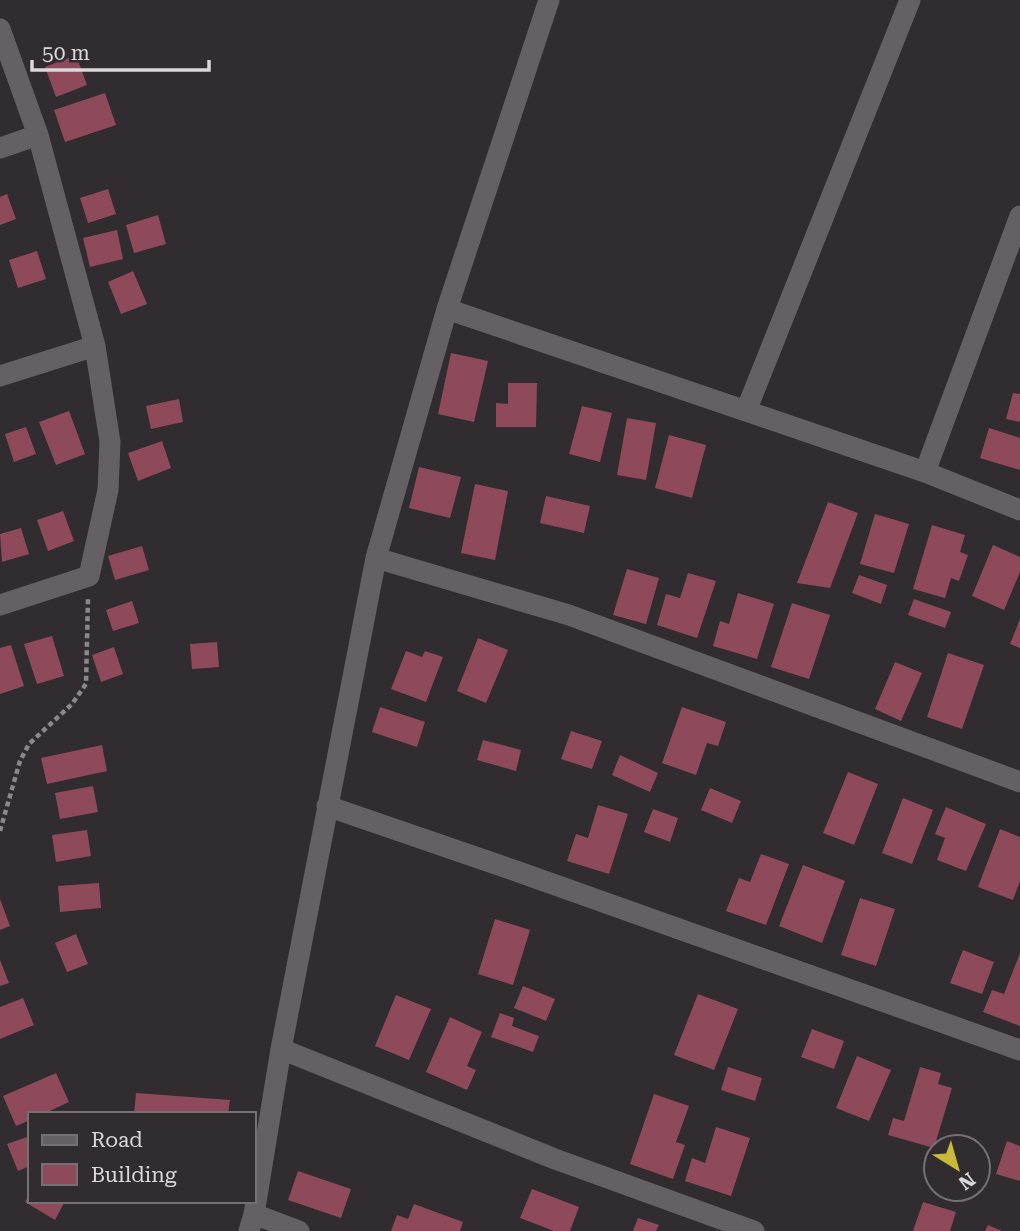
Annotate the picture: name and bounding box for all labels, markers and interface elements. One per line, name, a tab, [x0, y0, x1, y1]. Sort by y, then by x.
scale bar	[32, 28, 208, 72]
text: 50 m	[42, 41, 90, 65]
legend	[28, 1112, 256, 1203]
text: Road	[91, 1128, 143, 1152]
north arrow	[922, 1133, 992, 1203]
text: Building	[91, 1163, 177, 1187]
text: N	[954, 1168, 980, 1195]

